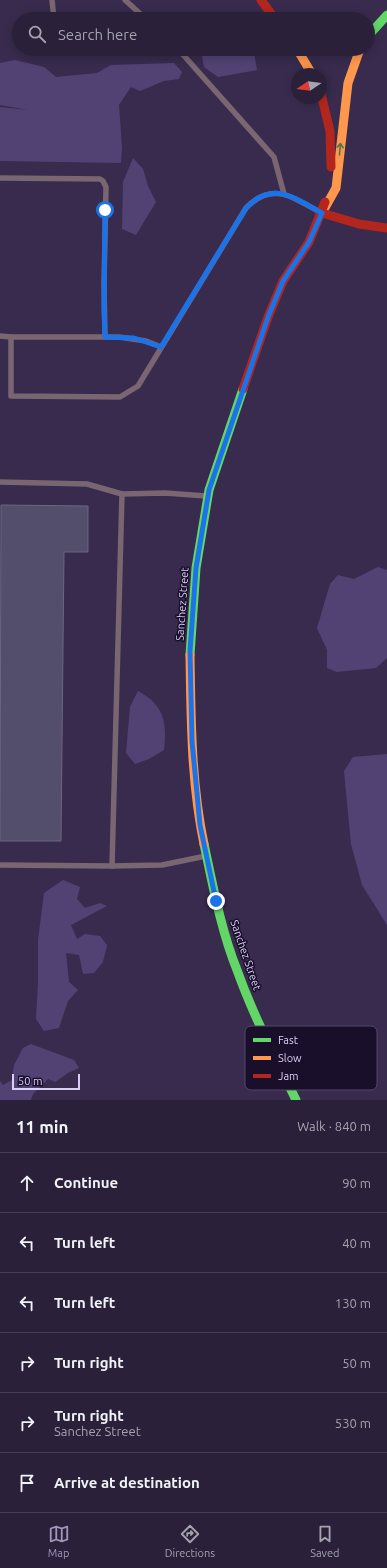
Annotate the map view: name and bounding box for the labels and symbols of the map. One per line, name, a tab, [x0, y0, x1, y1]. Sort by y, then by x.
north arrow	[291, 68, 327, 104]
one-way arrow	[337, 143, 344, 156]
route start	[96, 201, 114, 219]
street label: Sanchez Street	[173, 566, 191, 641]
route end	[207, 892, 225, 910]
street label: Sanchez Street	[228, 918, 264, 992]
legend	[245, 1026, 377, 1090]
text: Fast	[278, 1034, 299, 1046]
text: Slow	[278, 1052, 302, 1064]
text: Jam	[278, 1070, 299, 1082]
scale bar	[12, 1072, 80, 1091]

